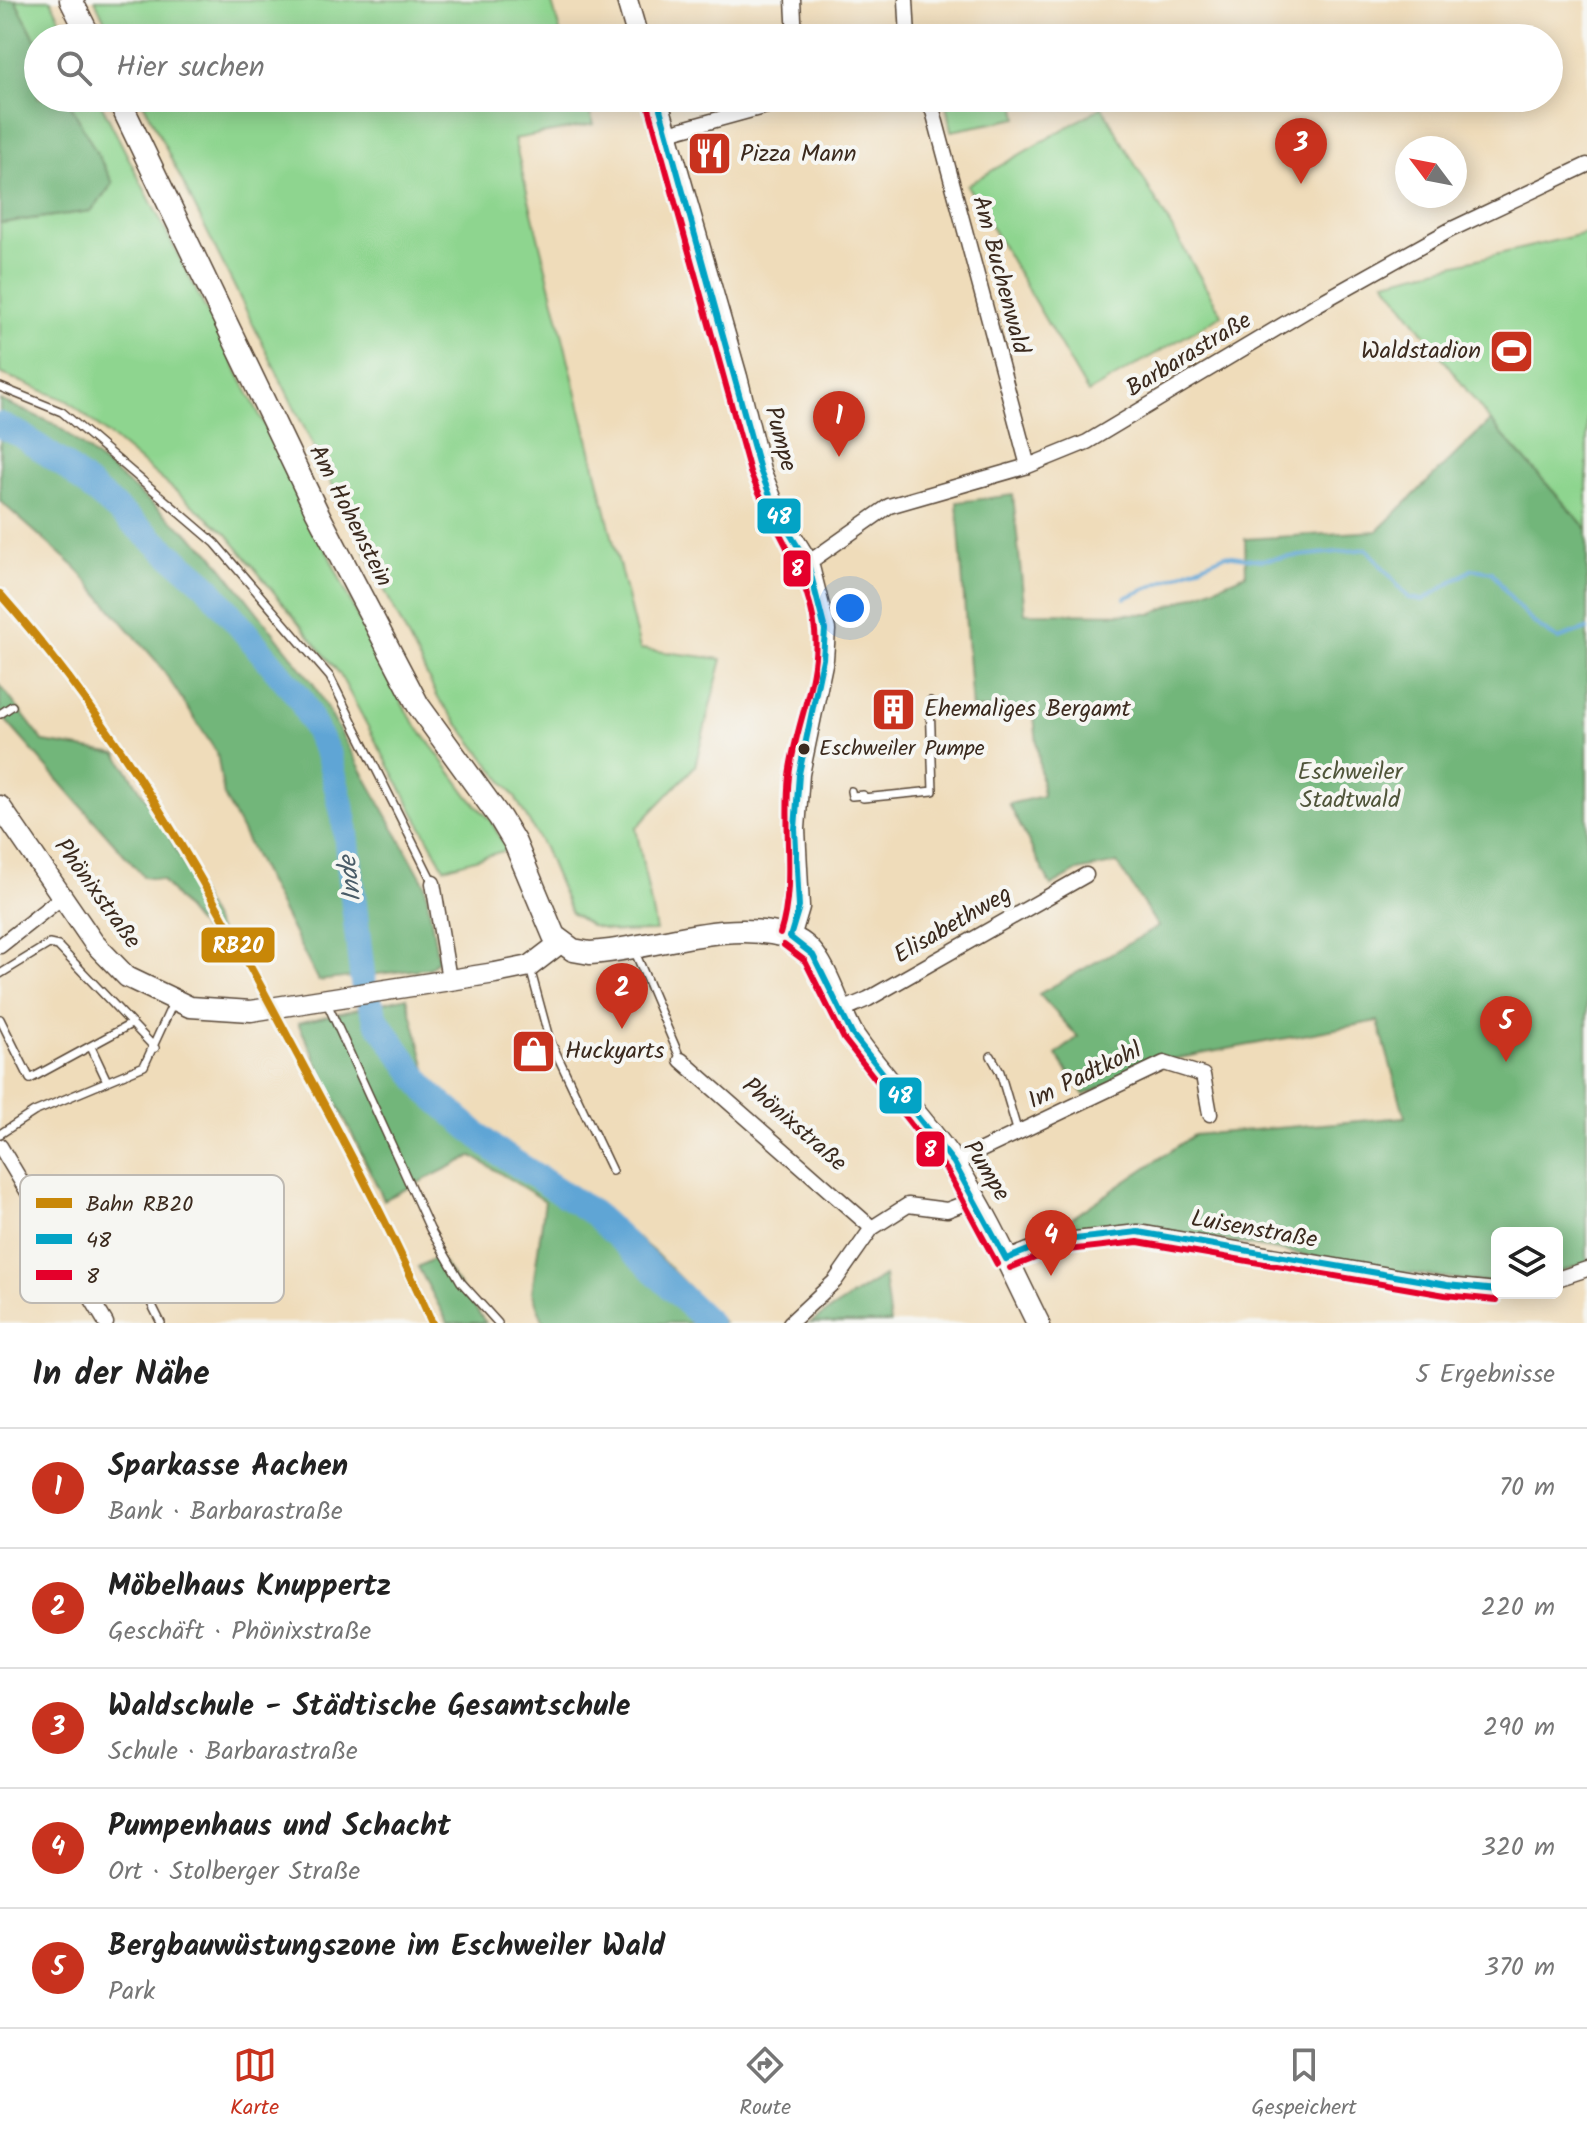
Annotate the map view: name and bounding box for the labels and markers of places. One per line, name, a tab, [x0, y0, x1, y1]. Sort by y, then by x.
pin: 3	[1275, 118, 1327, 184]
restaurant icon: Pizza Mann	[685, 130, 733, 178]
place label: Pizza Mann	[740, 135, 857, 174]
sports icon: Waldstadion	[1488, 327, 1536, 375]
place label: Waldstadion	[1361, 332, 1481, 371]
pin: 1	[813, 391, 865, 457]
building icon: Ehemaliges Bergamt	[869, 685, 917, 733]
place label: Ehemaliges Bergamt	[924, 690, 1131, 729]
place label: Eschweiler Pumpe	[819, 732, 985, 767]
marker: Eschweiler Pumpe	[796, 741, 812, 757]
pin: 2	[596, 963, 648, 1029]
pin: 5	[1480, 996, 1532, 1062]
shop icon: Huckyarts	[510, 1027, 558, 1075]
place label: Huckyarts	[565, 1032, 665, 1071]
pin: 4	[1025, 1210, 1077, 1276]

